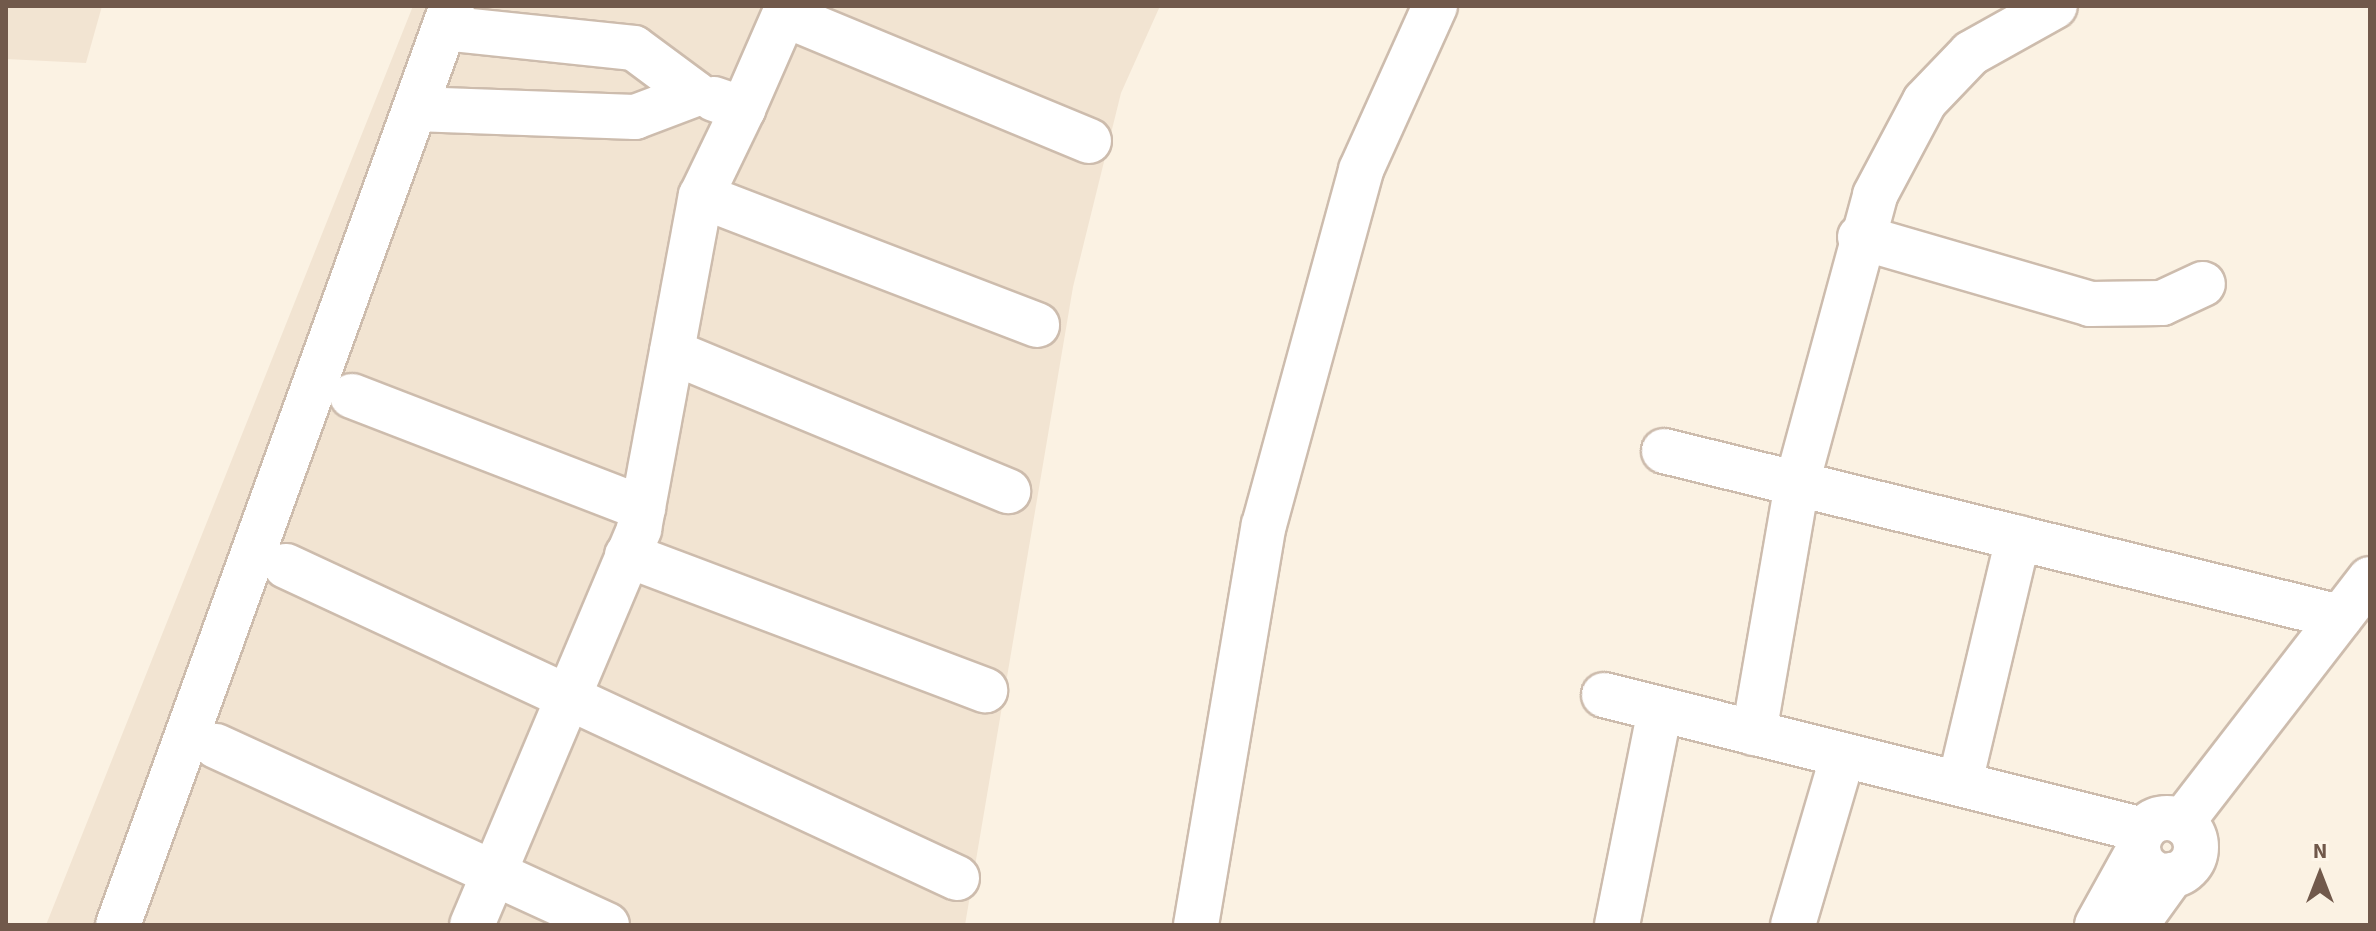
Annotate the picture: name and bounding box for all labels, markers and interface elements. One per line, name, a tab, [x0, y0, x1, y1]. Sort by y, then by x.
north arrow	[2280, 835, 2360, 915]
text: N	[2313, 835, 2327, 867]

